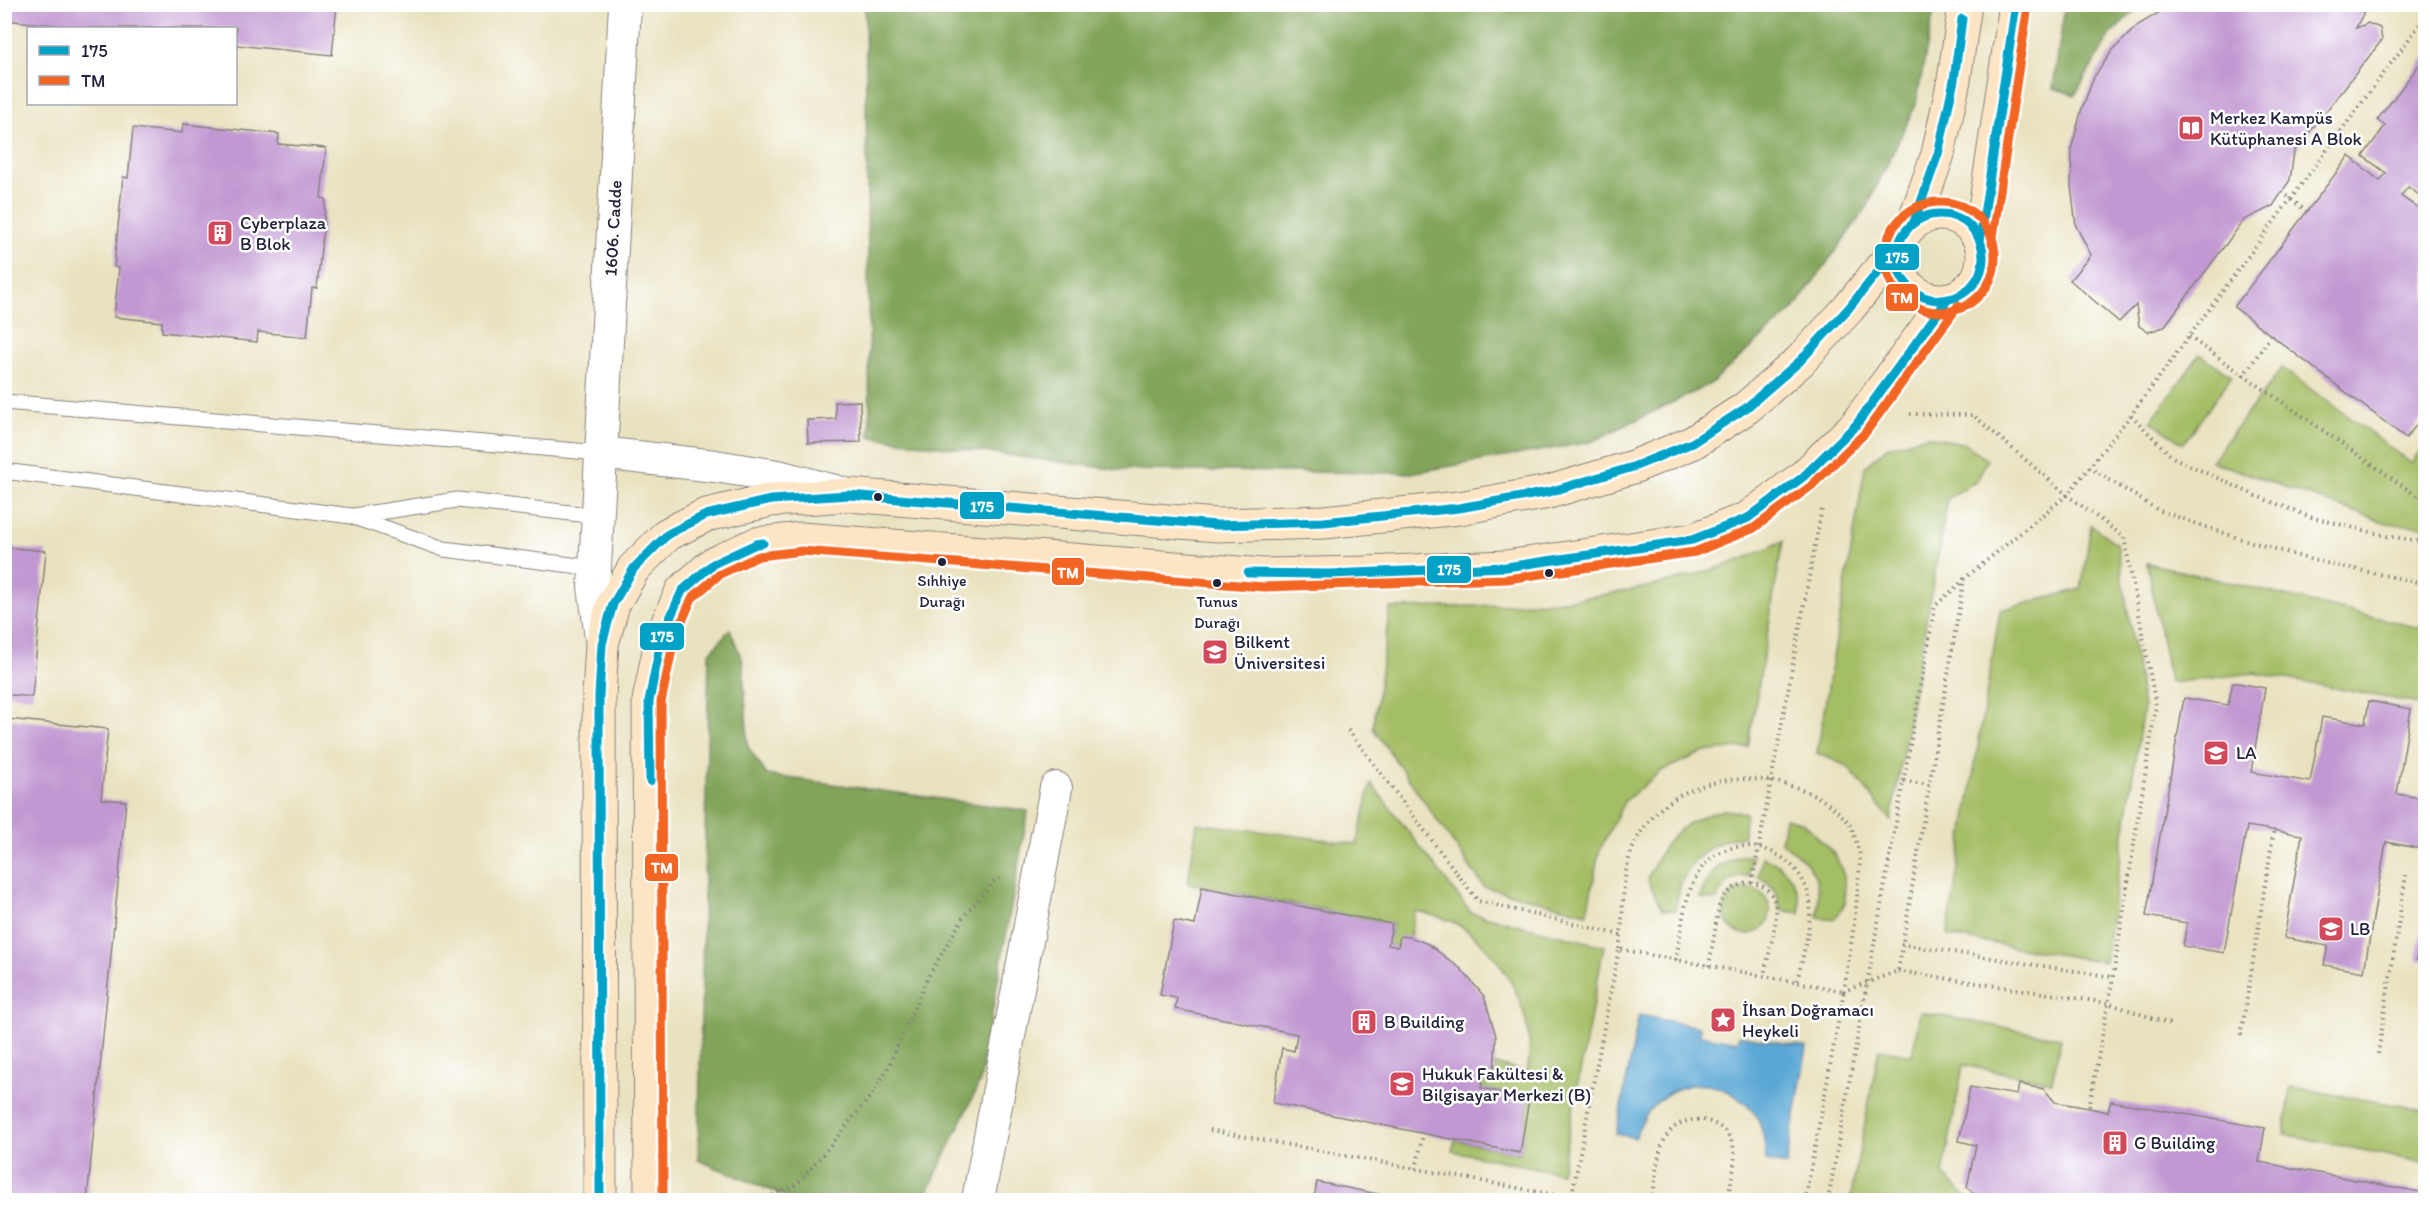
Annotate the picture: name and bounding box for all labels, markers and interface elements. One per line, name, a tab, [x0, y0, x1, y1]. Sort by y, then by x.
legend	[27, 27, 237, 105]
text: 175	[81, 40, 108, 62]
text: TM	[81, 70, 106, 92]
place label: Merkez Kampüs Kütüphanesi A Blok	[2210, 107, 2363, 150]
library icon: Merkez Kampüs Kütüphanesi A Blok	[2176, 113, 2206, 143]
street label: 1606. Cadde	[600, 179, 627, 277]
place label: Cyberplaza B Blok	[240, 212, 327, 255]
building icon: Cyberplaza B Blok	[205, 218, 235, 248]
line badge: 175	[1874, 243, 1920, 271]
text: 175	[1885, 248, 1909, 267]
line badge: TM	[1885, 283, 1919, 312]
text: TM	[1890, 288, 1913, 307]
unlabelled marker	[872, 491, 884, 503]
line badge: 175	[959, 491, 1005, 520]
text: 175	[970, 497, 994, 516]
line badge: 175	[1426, 555, 1472, 584]
marker: Sıhhiye Durağı	[936, 556, 948, 568]
line badge: TM	[1051, 557, 1085, 586]
text: 175	[1437, 560, 1461, 579]
text: TM	[1056, 563, 1079, 582]
unlabelled marker	[1543, 567, 1555, 579]
place label: Sıhhiye Durağı	[917, 571, 967, 611]
marker: Tunus Durağı	[1211, 577, 1223, 589]
place label: Tunus Durağı	[1194, 592, 1240, 632]
line badge: 175	[639, 622, 685, 651]
text: 175	[650, 627, 674, 646]
place label: Bilkent Üniversitesi	[1234, 631, 1325, 674]
school or university icon: Bilkent Üniversitesi	[1200, 637, 1230, 667]
school or university icon: LA	[2201, 738, 2231, 768]
place label: LA	[2236, 742, 2257, 764]
line badge: TM	[644, 853, 679, 882]
text: TM	[650, 858, 673, 877]
school or university icon: LB	[2316, 914, 2346, 944]
place label: LB	[2350, 918, 2370, 940]
place label: İhsan Doğramacı Heykeli	[1742, 999, 1874, 1042]
place icon: İhsan Doğramacı Heykeli	[1708, 1005, 1738, 1035]
building icon: B Building	[1349, 1007, 1379, 1037]
place label: B Building	[1384, 1011, 1465, 1033]
place label: Hukuk Fakültesi & Bilgisayar Merkezi (B)	[1422, 1063, 1591, 1106]
school or university icon: Hukuk Fakültesi & Bilgisayar Merkezi (B)	[1387, 1069, 1417, 1099]
building icon: G Building	[2100, 1128, 2130, 1158]
place label: G Building	[2134, 1132, 2216, 1154]

